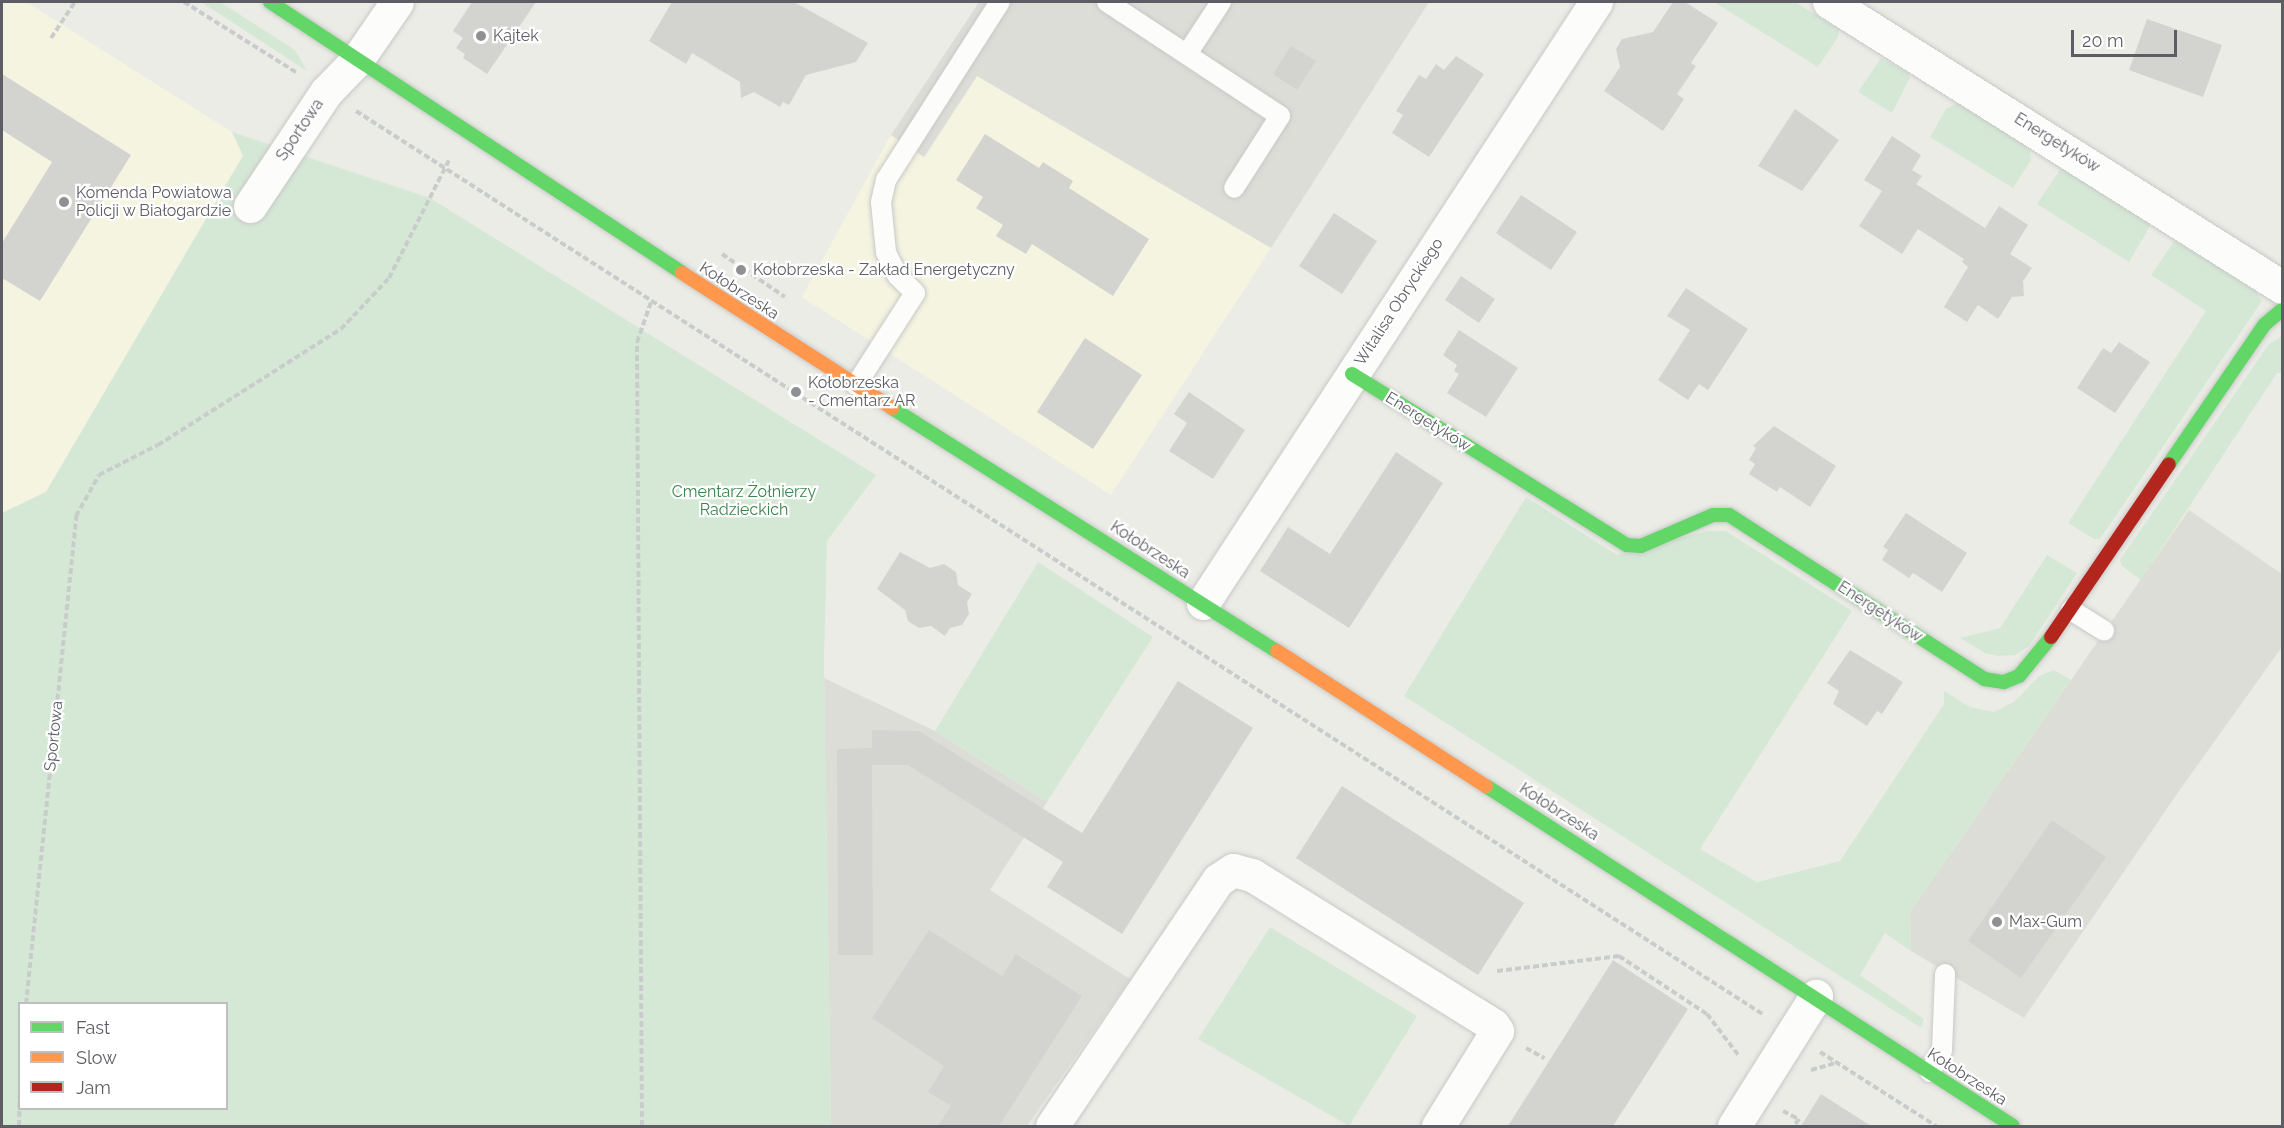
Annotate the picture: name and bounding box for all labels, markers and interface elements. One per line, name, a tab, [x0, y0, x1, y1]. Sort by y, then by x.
scale bar	[2074, 18, 2180, 56]
place label: Kajtek	[493, 26, 539, 46]
marker: Kajtek	[474, 29, 488, 43]
text: 20 m	[2082, 30, 2124, 51]
street label: Sportowa	[272, 95, 328, 165]
street label: Energetyków	[2011, 109, 2103, 177]
place label: Komenda Powiatowa Policji w Białogardzie	[76, 183, 232, 221]
marker: Komenda Powiatowa Policji w Białogardzie	[57, 195, 71, 209]
street label: Witalisa Obryckiego	[1351, 235, 1447, 369]
street label: Kołobrzeska	[696, 258, 782, 324]
place label: Kołobrzeska - Zakład Energetyczny	[753, 260, 1015, 280]
marker: Kołobrzeska - Zakład Energetyczny	[734, 263, 748, 277]
place label: Kołobrzeska - Cmentarz AR	[808, 373, 916, 411]
marker: Kołobrzeska - Cmentarz AR	[789, 385, 803, 399]
street label: Energetyków	[1382, 388, 1474, 456]
park label: Cmentarz Żołnierzy Radzieckich	[672, 482, 816, 520]
street label: Kołobrzeska	[1107, 517, 1193, 583]
street label: Energetyków	[1834, 577, 1926, 647]
street label: Sportowa	[41, 700, 67, 772]
street label: Kołobrzeska	[1516, 779, 1602, 845]
place label: Max-Gum	[2009, 912, 2082, 932]
marker: Max-Gum	[1990, 915, 2004, 929]
legend	[18, 1002, 228, 1110]
text: Fast	[76, 1017, 110, 1038]
street label: Kołobrzeska	[1924, 1044, 2010, 1110]
text: Slow	[76, 1047, 117, 1068]
text: Jam	[76, 1077, 111, 1098]

